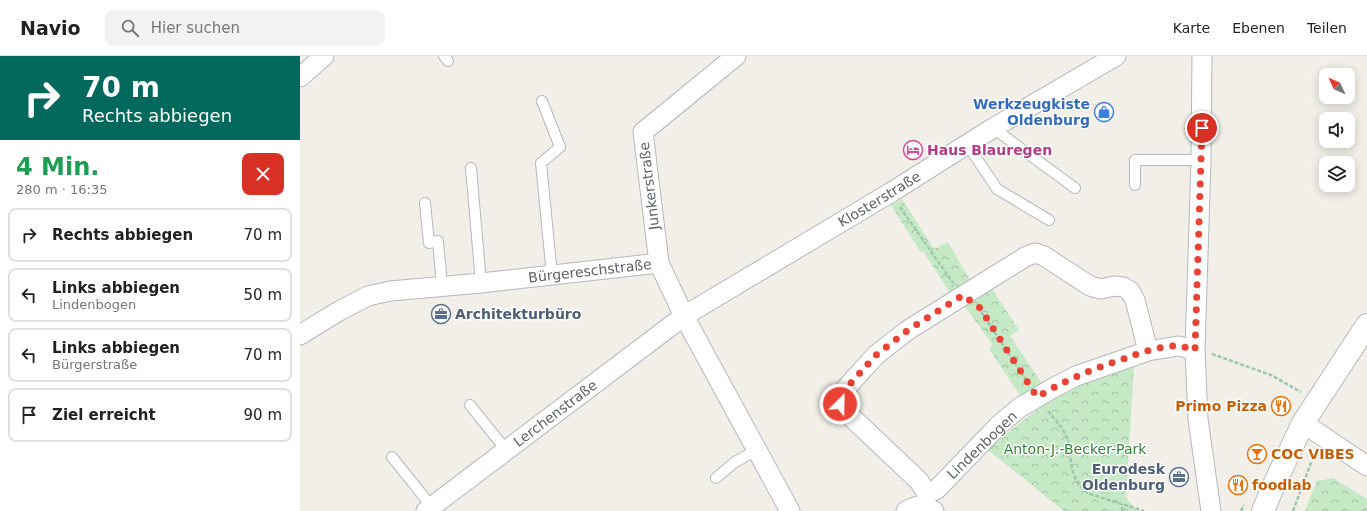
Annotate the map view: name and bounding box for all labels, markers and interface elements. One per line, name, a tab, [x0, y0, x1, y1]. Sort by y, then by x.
search box	[105, 10, 385, 46]
text: Navio	[20, 17, 81, 39]
icon: search	[119, 17, 141, 39]
text: Hier suchen	[151, 19, 240, 37]
text: Karte	[1173, 20, 1210, 36]
text: Ebenen	[1232, 20, 1285, 36]
text: Teilen	[1307, 20, 1347, 36]
north arrow	[1319, 68, 1355, 104]
map controls	[1319, 68, 1355, 192]
text: 70 m	[82, 71, 160, 104]
icon: right	[16, 72, 68, 124]
place label: Werkzeugkiste Oldenburg	[973, 96, 1090, 128]
shop icon: Werkzeugkiste Oldenburg	[1093, 101, 1115, 123]
text: Rechts abbiegen	[82, 105, 232, 126]
pin	[1185, 111, 1219, 145]
button: sound	[1319, 112, 1355, 148]
icon: arrive	[1191, 117, 1213, 139]
hotel icon: Haus Blauregen	[902, 139, 924, 161]
street label: Junkerstraße	[636, 141, 662, 232]
place label: Haus Blauregen	[927, 142, 1052, 158]
text: 4 Min.	[16, 153, 99, 181]
button: close	[242, 153, 284, 195]
button: layers	[1319, 156, 1355, 192]
street label: Klosterstraße	[835, 168, 923, 230]
text: 280 m · 16:35	[16, 182, 107, 197]
icon: right	[18, 224, 40, 246]
text: Rechts abbiegen	[52, 226, 193, 244]
text: 70 m	[244, 226, 282, 244]
street label: Bürgereschstraße	[527, 256, 653, 286]
text: Links abbiegen	[52, 279, 180, 297]
icon: left	[18, 284, 40, 306]
text: 50 m	[244, 286, 282, 304]
text: Lindenbogen	[52, 297, 136, 312]
office icon: Architekturbüro	[430, 303, 452, 325]
place label: Architekturbüro	[455, 306, 582, 322]
text: Links abbiegen	[52, 339, 180, 357]
icon: left	[18, 344, 40, 366]
text: 70 m	[244, 346, 282, 364]
text: Bürgerstraße	[52, 357, 137, 372]
street label: Lerchenstraße	[510, 377, 600, 450]
position arrow	[819, 383, 861, 425]
restaurant icon: Primo Pizza	[1270, 395, 1292, 417]
place label: Primo Pizza	[1175, 398, 1267, 414]
icon: arrive	[18, 404, 40, 426]
text: Ziel erreicht	[52, 406, 156, 424]
text: 90 m	[244, 406, 282, 424]
street label: Lindenbogen	[944, 408, 1020, 482]
park label: Anton-J.-Becker-Park	[1004, 441, 1147, 457]
bar icon: COC VIBES	[1246, 443, 1268, 465]
place label: COC VIBES	[1271, 446, 1355, 462]
place label: Eurodesk Oldenburg	[1082, 461, 1166, 493]
office icon: Eurodesk Oldenburg	[1168, 466, 1190, 488]
restaurant icon: foodlab	[1227, 474, 1249, 496]
place label: foodlab	[1252, 477, 1312, 493]

